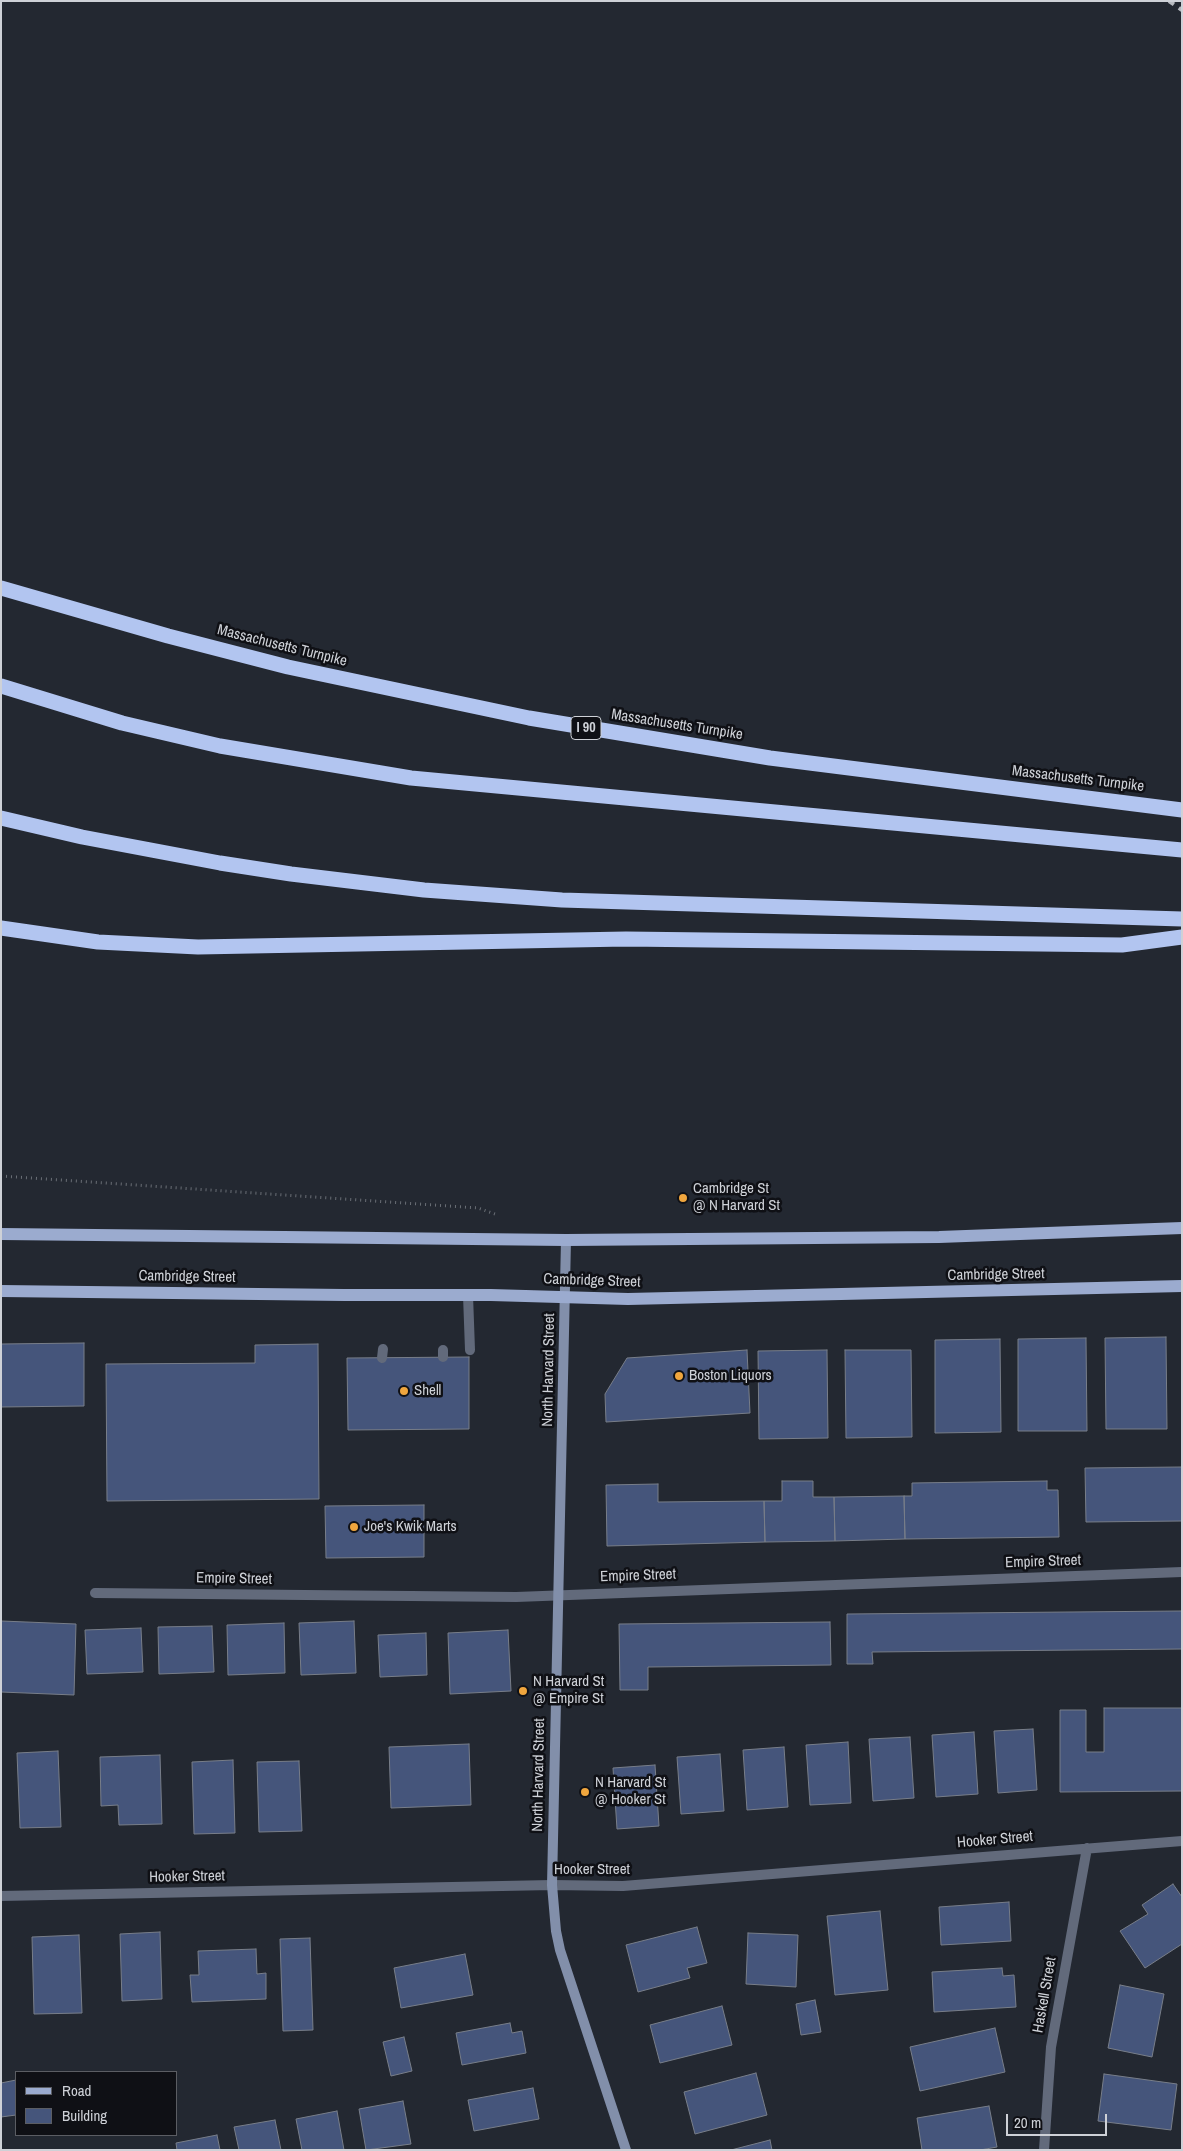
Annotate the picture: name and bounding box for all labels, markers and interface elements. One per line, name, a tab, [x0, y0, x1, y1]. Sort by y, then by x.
street label: Massachusetts Turnpike	[215, 621, 349, 671]
street label: Massachusetts Turnpike	[610, 706, 744, 744]
road number: I 90	[571, 716, 601, 740]
street label: Massachusetts Turnpike	[1011, 762, 1145, 796]
place label: Cambridge St @ N Harvard St	[693, 1180, 780, 1215]
marker: Cambridge St @ N Harvard St	[677, 1192, 689, 1204]
street label: Cambridge Street	[947, 1265, 1045, 1285]
street label: Cambridge Street	[138, 1267, 236, 1287]
street label: Cambridge Street	[543, 1270, 641, 1292]
street label: North Harvard Street	[539, 1313, 559, 1427]
place label: Boston Liquors	[689, 1367, 772, 1385]
marker: Boston Liquors	[673, 1370, 685, 1382]
place label: Shell	[414, 1382, 441, 1400]
marker: Shell	[398, 1385, 410, 1397]
place label: Joe's Kwik Marts	[364, 1518, 457, 1536]
marker: Joe's Kwik Marts	[348, 1521, 360, 1533]
street label: Empire Street	[1005, 1552, 1081, 1572]
street label: Empire Street	[600, 1566, 676, 1586]
street label: Empire Street	[196, 1569, 272, 1589]
place label: N Harvard St @ Empire St	[533, 1673, 604, 1708]
marker: N Harvard St @ Empire St	[517, 1685, 529, 1697]
street label: North Harvard Street	[529, 1718, 549, 1832]
place label: N Harvard St @ Hooker St	[595, 1774, 666, 1809]
marker: N Harvard St @ Hooker St	[579, 1786, 591, 1798]
street label: Hooker Street	[956, 1828, 1034, 1852]
street label: Hooker Street	[554, 1861, 630, 1879]
street label: Hooker Street	[149, 1867, 225, 1887]
street label: Haskell Street	[1029, 1956, 1061, 2034]
legend	[15, 2071, 178, 2136]
text: Road	[62, 2080, 91, 2101]
scale bar	[1008, 2104, 1109, 2136]
text: Building	[62, 2105, 107, 2126]
text: 20 m	[1014, 2112, 1041, 2133]

